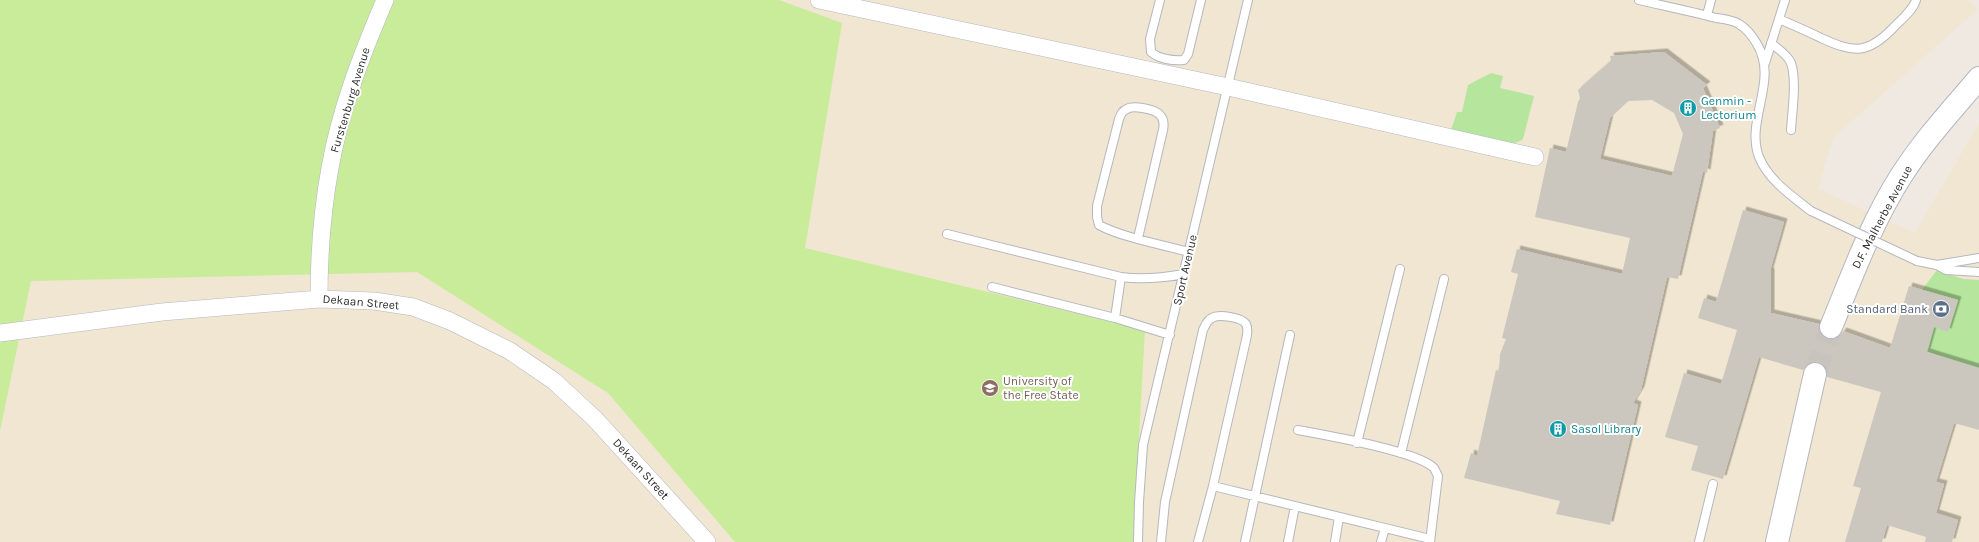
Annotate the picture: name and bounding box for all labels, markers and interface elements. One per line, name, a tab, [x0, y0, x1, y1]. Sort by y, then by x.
street label: Furstenburg Avenue	[327, 46, 373, 154]
place label: Genmin - Lectorium	[1701, 94, 1756, 122]
building icon: Genmin - Lectorium	[1678, 98, 1698, 118]
street label: D.F. Malherbe Avenue	[1849, 163, 1915, 271]
street label: Sport Avenue	[1170, 233, 1200, 307]
street label: Dekaan Street	[322, 292, 400, 312]
bank icon: Standard Bank	[1931, 299, 1951, 319]
place label: Standard Bank	[1846, 302, 1928, 316]
place label: University of the Free State	[1003, 374, 1079, 402]
school or university icon: University of the Free State	[980, 378, 1000, 398]
building icon: Sasol Library	[1548, 419, 1568, 439]
place label: Sasol Library	[1571, 422, 1642, 436]
street label: Dekaan Street	[610, 436, 672, 503]

